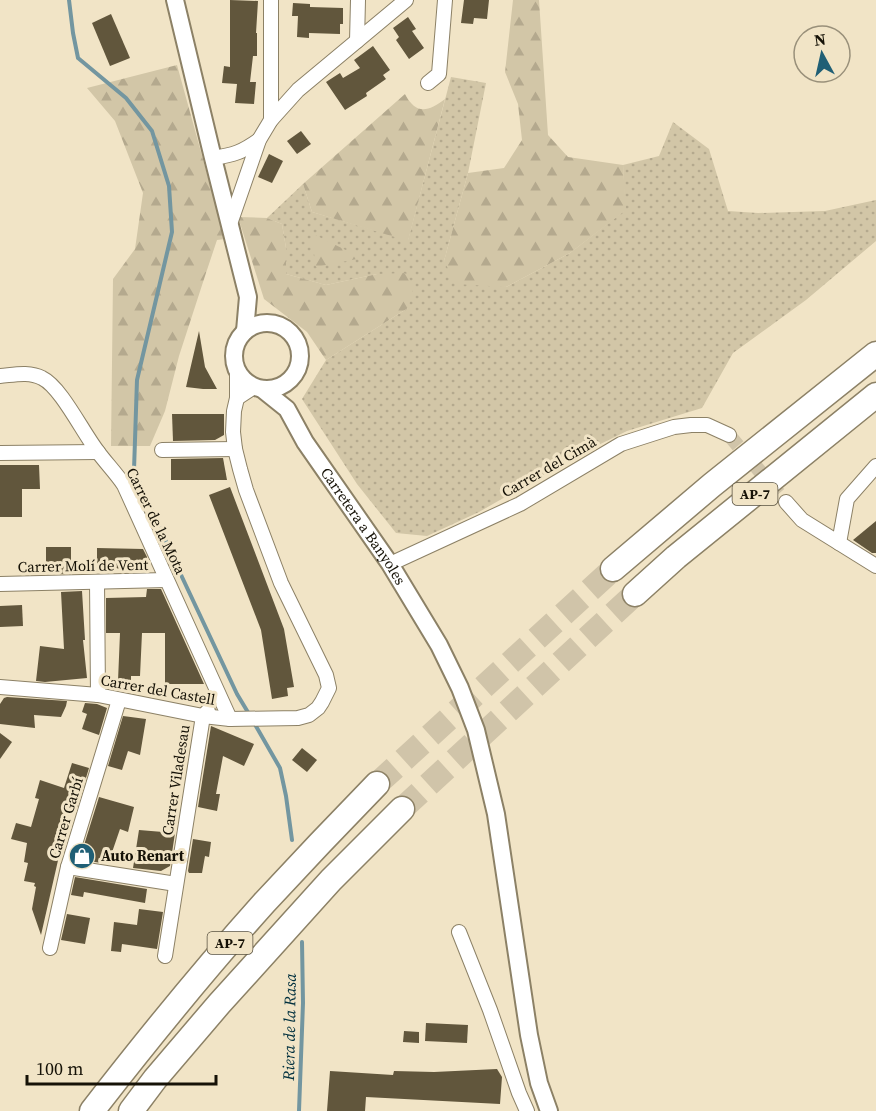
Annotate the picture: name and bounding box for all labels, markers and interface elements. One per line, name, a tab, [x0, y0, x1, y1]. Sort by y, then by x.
north arrow	[792, 24, 852, 84]
text: N	[813, 27, 828, 51]
street label: Carrer del Cimà	[498, 431, 600, 502]
street label: Carretera a Banyoles	[316, 463, 411, 589]
street label: Carrer de la Mota	[122, 464, 191, 578]
road number: AP-7	[732, 483, 777, 505]
street label: Carrer Molí de Vent	[18, 554, 149, 577]
street label: Carrer del Castell	[99, 669, 218, 710]
street label: Carrer Viladesau	[156, 723, 195, 837]
street label: Carrer Garbí	[43, 774, 88, 861]
shop icon: Auto Renart	[67, 841, 97, 871]
place label: Auto Renart	[101, 845, 185, 866]
road number: AP-7	[208, 932, 252, 954]
water label: Riera de la Rasa	[277, 973, 301, 1082]
scale bar	[27, 1048, 216, 1086]
text: 100 m	[36, 1056, 83, 1081]

